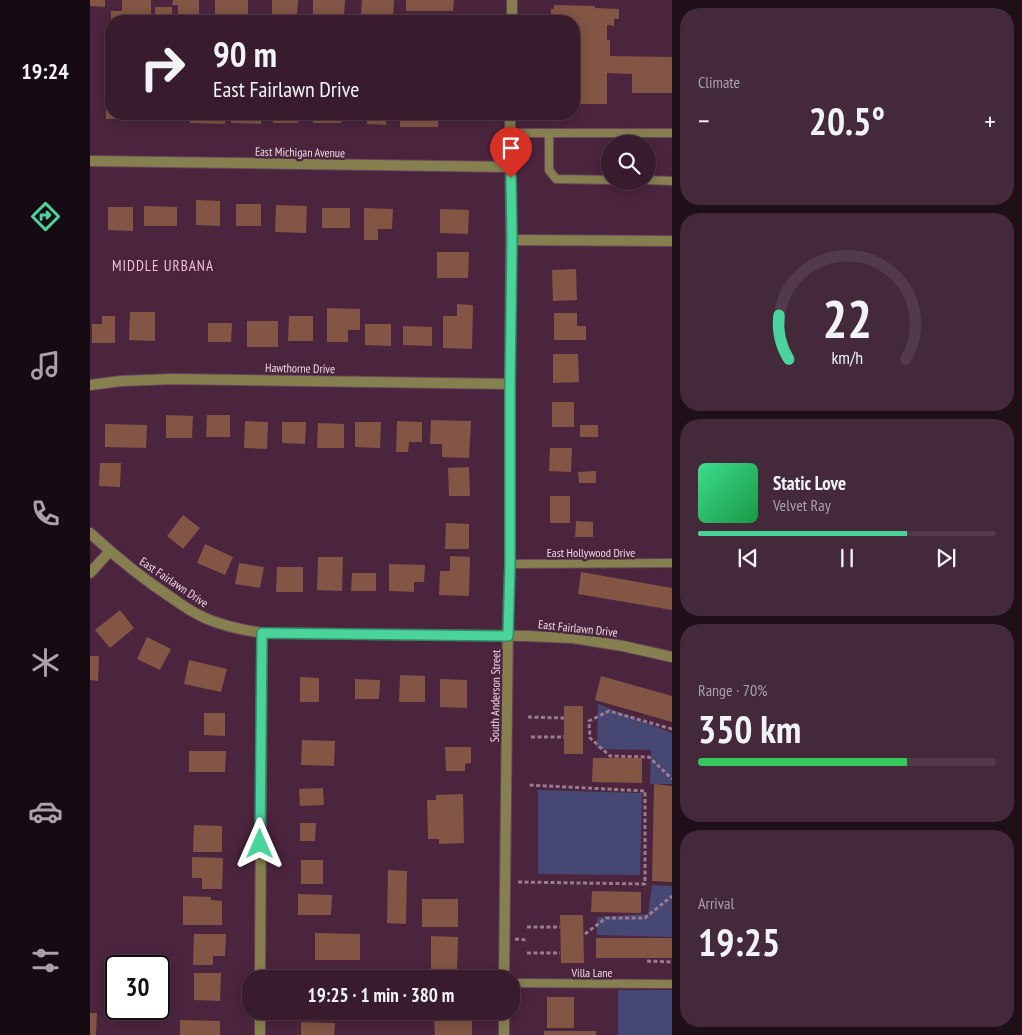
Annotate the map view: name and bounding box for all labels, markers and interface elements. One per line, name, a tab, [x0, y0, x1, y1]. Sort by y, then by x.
text: 90 m	[213, 31, 277, 77]
icon: right	[130, 35, 195, 100]
text: 19:24	[21, 57, 69, 85]
text: Climate	[698, 72, 740, 92]
text: East Fairlawn Drive	[213, 75, 359, 103]
text: 20.5°	[809, 96, 885, 145]
text: −	[698, 102, 710, 139]
text: +	[984, 102, 996, 139]
pin	[490, 127, 532, 178]
icon: arrive	[497, 134, 525, 162]
map controls	[601, 135, 656, 190]
button: search	[601, 135, 656, 190]
street label: East Michigan Avenue	[255, 144, 345, 160]
icon: directions	[28, 199, 63, 234]
district label: MIDDLE URBANA	[112, 256, 214, 275]
text: 22	[822, 285, 872, 352]
text: km/h	[831, 346, 863, 369]
icon: music	[28, 348, 63, 383]
street label: Hawthorne Drive	[265, 360, 335, 376]
text: Static Love	[773, 471, 846, 495]
text: Velvet Ray	[773, 495, 831, 515]
icon: phone	[28, 496, 63, 531]
icon: previous	[734, 544, 762, 572]
icon: pause	[833, 544, 861, 572]
icon: next	[932, 544, 960, 572]
street label: East Hollywood Drive	[547, 545, 635, 560]
street label: East Fairlawn Drive	[137, 553, 211, 611]
street label: East Fairlawn Drive	[538, 616, 618, 640]
icon: climate	[28, 645, 63, 680]
street label: South Anderson Street	[487, 649, 503, 742]
text: Range · 70%	[698, 680, 767, 700]
text: 350 km	[698, 704, 801, 753]
icon: car	[28, 794, 63, 829]
position arrow	[233, 817, 285, 869]
text: Arrival	[698, 893, 734, 913]
text: 19:25	[698, 917, 780, 966]
icon: filters	[28, 943, 63, 978]
speed limit sign: 30	[105, 955, 170, 1020]
street label: Villa Lane	[571, 965, 613, 980]
text: 19:25 · 1 min · 380 m	[308, 983, 454, 1007]

